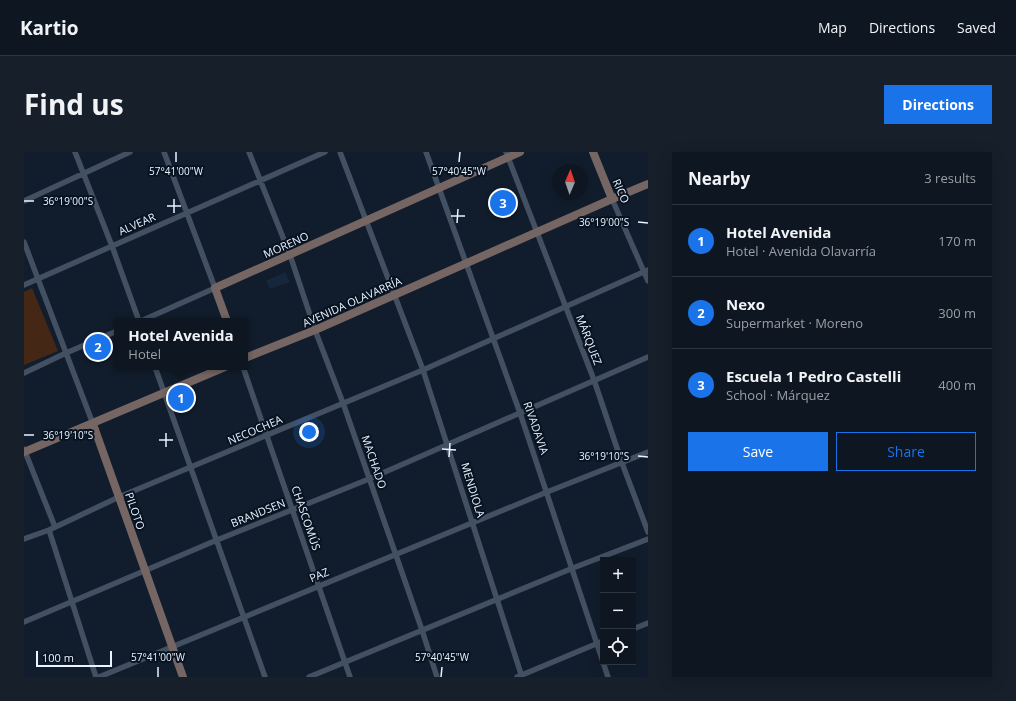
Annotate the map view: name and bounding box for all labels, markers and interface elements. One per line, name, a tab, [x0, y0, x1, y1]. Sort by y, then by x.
text: Kartio	[20, 15, 79, 41]
text: Map	[818, 18, 847, 37]
text: Directions	[869, 18, 935, 37]
text: Saved	[957, 18, 996, 37]
text: Find us	[24, 85, 124, 123]
button: Directions	[884, 85, 992, 124]
text: 57°41'00"W	[149, 164, 204, 178]
text: 57°40'45"W	[432, 164, 487, 178]
north arrow	[552, 164, 588, 200]
text: Nearby	[688, 167, 750, 190]
text: 3 results	[924, 169, 976, 187]
street label: RICO	[610, 176, 633, 205]
pin: 3	[490, 188, 516, 218]
text: 36°19'00"S	[43, 194, 93, 208]
street label: ALVEAR	[116, 209, 158, 238]
text: 36°19'00"S	[579, 215, 629, 229]
text: Hotel Avenida	[726, 222, 831, 242]
street label: MORENO	[261, 228, 311, 261]
text: 1	[697, 232, 705, 250]
text: 170 m	[938, 232, 976, 250]
text: Hotel · Avenida Olavarría	[726, 242, 876, 260]
street label: AVENIDA OLAVARRÍA	[300, 273, 404, 330]
text: Nexo	[726, 294, 765, 314]
text: 2	[697, 304, 705, 322]
text: 300 m	[938, 304, 976, 322]
street label: MÁRQUEZ	[573, 313, 606, 367]
text: Supermarket · Moreno	[726, 314, 863, 332]
popup	[114, 318, 248, 370]
text: Hotel Avenida	[128, 325, 234, 345]
pin: 2	[85, 332, 111, 362]
text: Hotel	[128, 345, 161, 363]
text: Escuela 1 Pedro Castelli	[726, 366, 901, 386]
text: 3	[697, 376, 705, 394]
text: 400 m	[938, 376, 976, 394]
pin: 1	[168, 383, 194, 413]
text: School · Márquez	[726, 386, 830, 404]
street label: RIVADAVIA	[520, 399, 553, 456]
street label: NECOCHEA	[225, 411, 284, 448]
your location	[299, 422, 319, 442]
text: 36°19'10"S	[43, 428, 93, 442]
button: Save	[688, 432, 828, 471]
button: Share	[836, 432, 976, 471]
street label: MACHADO	[358, 433, 391, 490]
text: 36°19'10"S	[579, 449, 629, 463]
street label: MENDIOLA	[458, 461, 489, 519]
street label: CHASCOMÚS	[288, 483, 325, 552]
street label: PILOTO	[122, 490, 149, 532]
street label: BRANDSEN	[228, 495, 287, 530]
map controls	[600, 557, 636, 665]
button: +	[600, 557, 636, 593]
street label: PAZ	[307, 564, 331, 585]
button: −	[600, 593, 636, 629]
button: locate	[600, 629, 636, 665]
scale bar	[36, 649, 112, 668]
text: 100 m	[42, 650, 74, 665]
text: 57°41'00"W	[131, 650, 186, 664]
text: 57°40'45"W	[415, 650, 470, 664]

